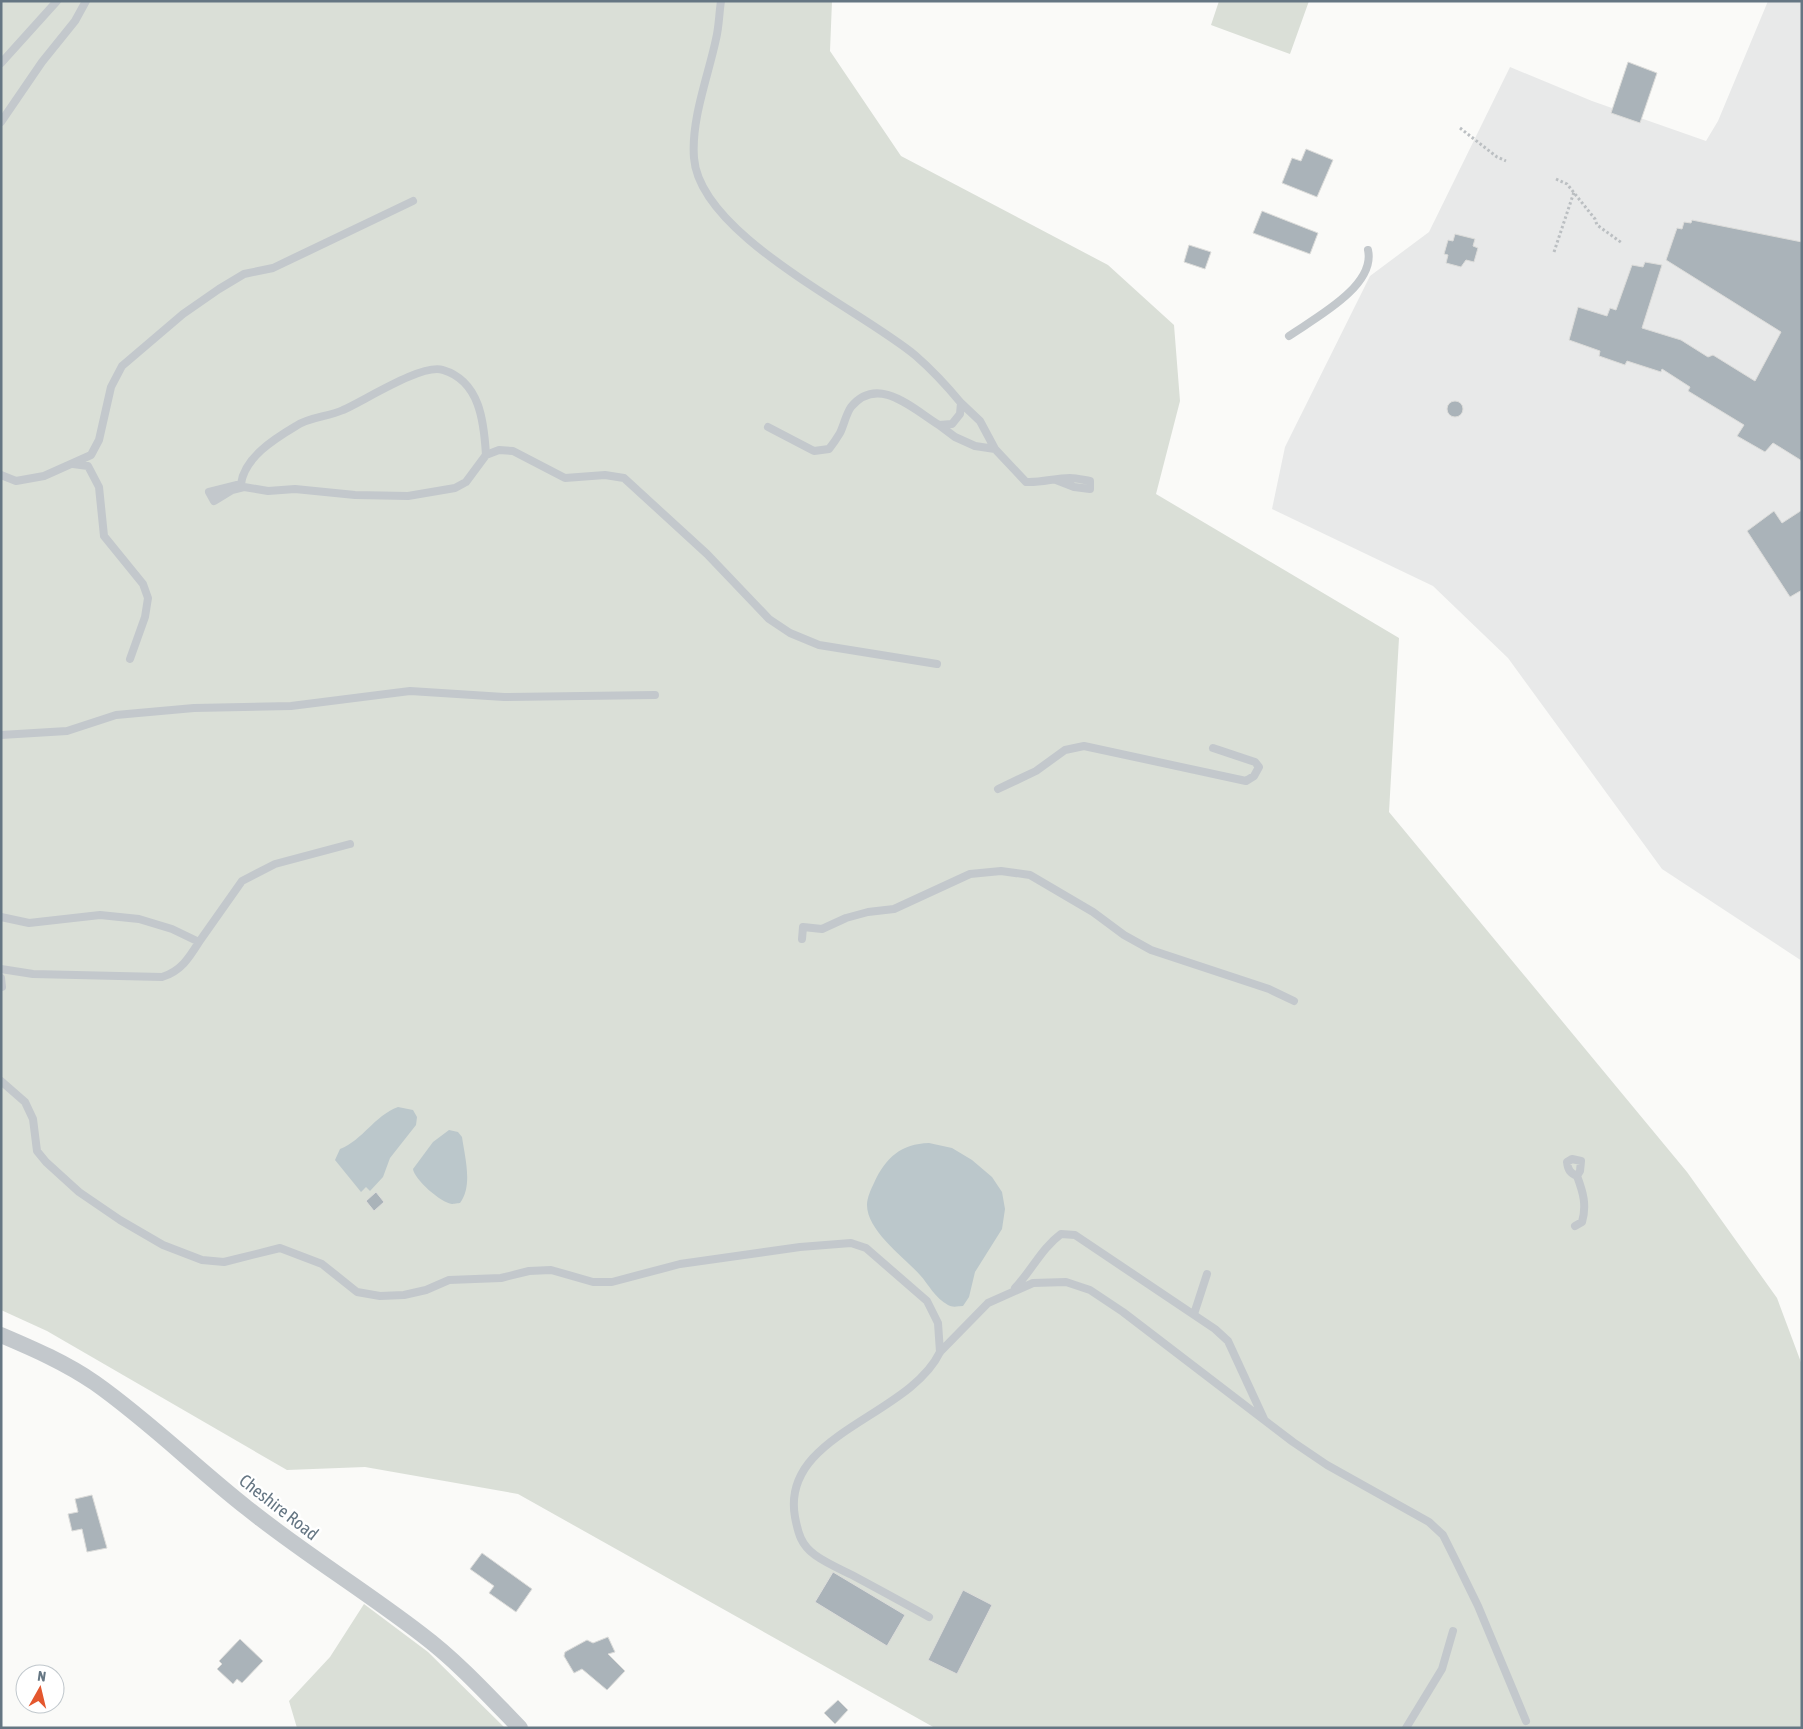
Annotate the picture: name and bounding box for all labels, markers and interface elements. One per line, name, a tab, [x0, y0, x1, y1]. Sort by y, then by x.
street label: Cheshire Road	[235, 1470, 323, 1544]
north arrow	[15, 1664, 65, 1714]
text: N	[37, 1668, 47, 1685]

